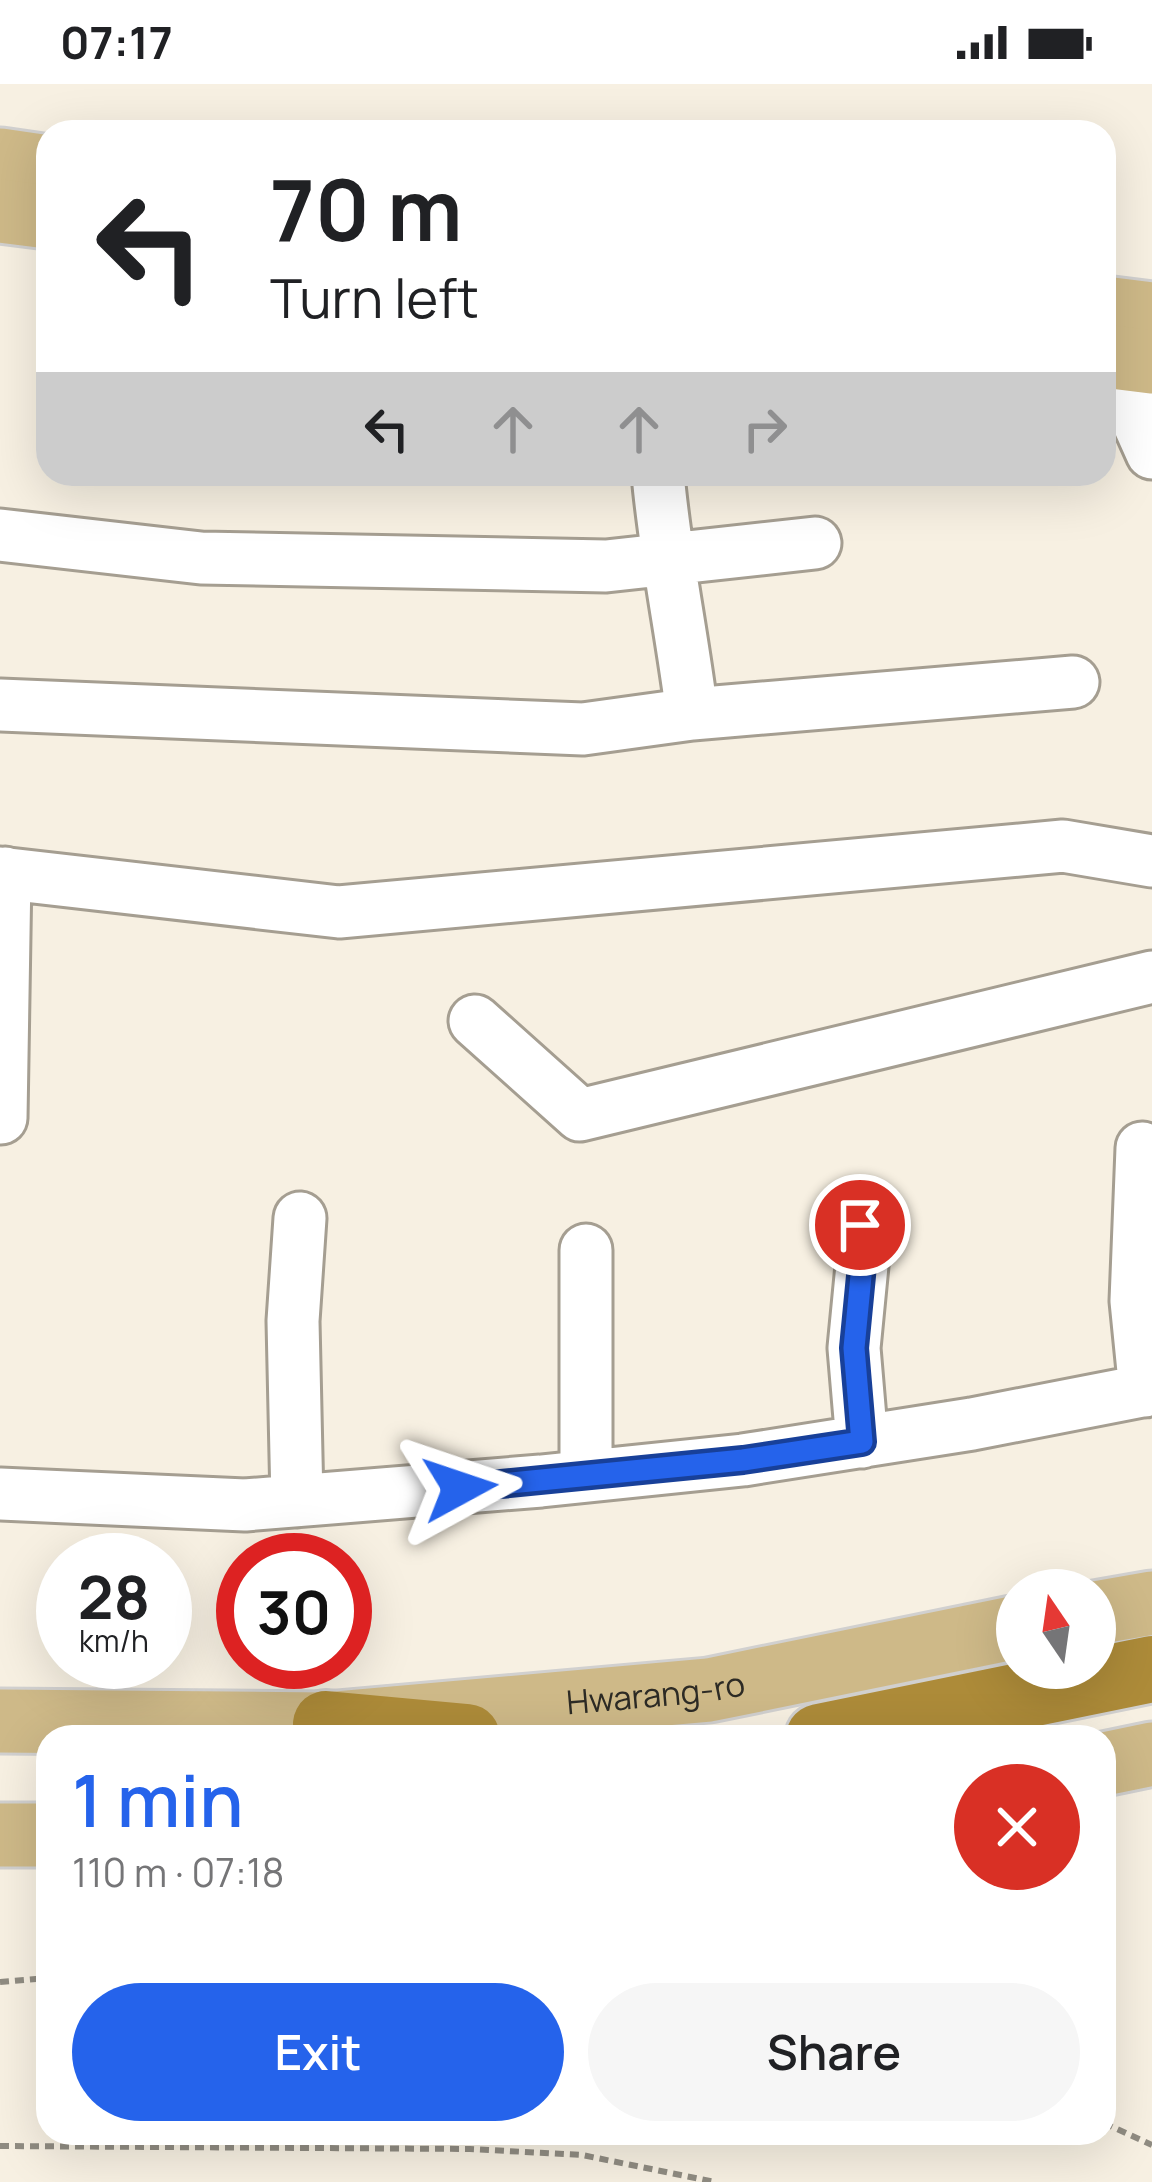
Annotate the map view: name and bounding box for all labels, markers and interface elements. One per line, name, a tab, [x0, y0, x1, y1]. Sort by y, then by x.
text: 07:17	[60, 11, 173, 73]
text: 70 m	[270, 151, 462, 266]
icon: left	[72, 168, 228, 324]
text: Turn left	[270, 260, 479, 334]
icon: left	[354, 396, 420, 462]
icon: ahead	[480, 396, 546, 462]
icon: ahead	[606, 396, 672, 462]
icon: right	[732, 396, 798, 462]
pin	[809, 1174, 911, 1276]
icon: arrive	[827, 1192, 893, 1258]
position arrow	[397, 1425, 523, 1551]
speed limit sign: 30	[216, 1533, 372, 1689]
text: 28	[78, 1555, 150, 1637]
north arrow	[996, 1569, 1116, 1689]
map controls	[996, 1569, 1116, 1689]
text: km/h	[79, 1620, 149, 1661]
street label: Hwarang-ro	[564, 1660, 749, 1725]
text: 1 min	[72, 1750, 244, 1849]
button: close	[954, 1764, 1080, 1890]
text: 110 m · 07:18	[72, 1845, 284, 1899]
button: Exit	[72, 1983, 564, 2121]
button: Share	[588, 1983, 1080, 2121]

